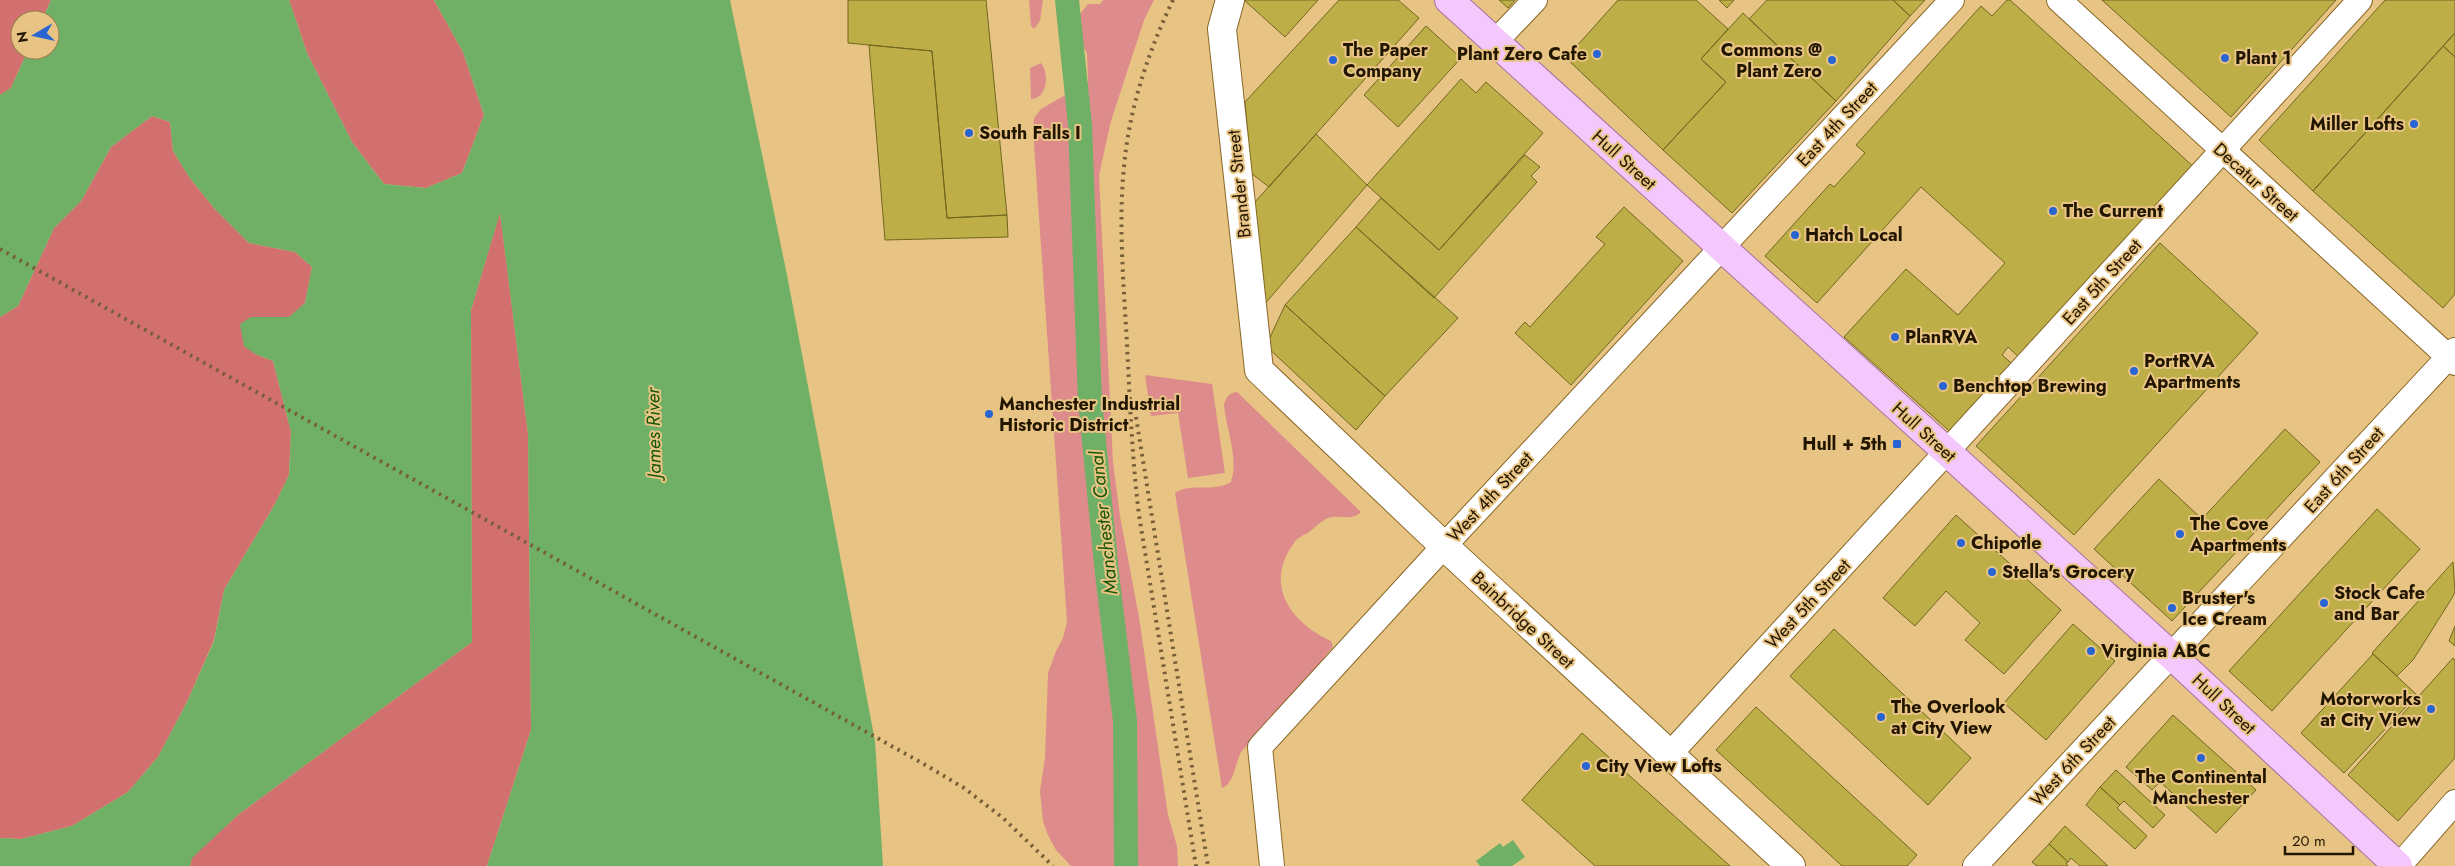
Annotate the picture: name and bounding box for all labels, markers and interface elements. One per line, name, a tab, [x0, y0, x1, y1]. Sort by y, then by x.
north arrow	[10, 10, 60, 60]
text: N	[11, 30, 33, 44]
place label: The Paper Company	[1343, 37, 1429, 84]
place label: Commons @ Plant Zero	[1721, 37, 1822, 84]
place label: Plant Zero Cafe	[1457, 41, 1587, 67]
place label: Plant 1	[2235, 45, 2291, 71]
marker: Plant Zero Cafe	[1591, 48, 1603, 60]
marker: Plant 1	[2219, 52, 2231, 64]
marker: The Paper Company	[1327, 54, 1339, 66]
marker: Commons @ Plant Zero	[1826, 54, 1838, 66]
street label: East 4th Street	[1791, 75, 1884, 172]
place label: Miller Lofts	[2310, 111, 2404, 137]
marker: Miller Lofts	[2408, 118, 2420, 130]
place label: South Falls I	[979, 120, 1081, 146]
street label: Hull Street	[1586, 124, 1663, 197]
marker: South Falls I	[963, 127, 975, 139]
street label: Brander Street	[1220, 128, 1258, 239]
street label: Decatur Street	[2208, 137, 2305, 228]
place label: The Current	[2063, 198, 2163, 224]
marker: The Current	[2047, 205, 2059, 217]
place label: Hatch Local	[1805, 222, 1903, 248]
marker: Hatch Local	[1789, 229, 1801, 241]
street label: East 5th Street	[2056, 233, 2148, 331]
place label: PlanRVA	[1905, 324, 1978, 350]
marker: PlanRVA	[1889, 331, 1901, 343]
place label: PortRVA Apartments	[2143, 348, 2241, 395]
marker: PortRVA Apartments	[2128, 365, 2140, 377]
place label: Benchtop Brewing	[1953, 373, 2107, 399]
marker: Benchtop Brewing	[1937, 380, 1949, 392]
water label: James River	[639, 386, 668, 483]
place label: Manchester Industrial Historic District	[999, 391, 1180, 438]
street label: Hull Street	[1886, 396, 1963, 469]
marker: Manchester Industrial Historic District	[983, 408, 995, 420]
street label: East 6th Street	[2298, 421, 2390, 519]
place label: Hull + 5th	[1802, 431, 1887, 457]
marker: Hull + 5th	[1891, 438, 1903, 450]
street label: West 4th Street	[1441, 446, 1539, 548]
water label: Manchester Canal	[1082, 449, 1124, 596]
place label: The Cove Apartments	[2189, 511, 2287, 558]
marker: The Cove Apartments	[2174, 528, 2186, 540]
place label: Chipotle	[1971, 530, 2041, 556]
marker: Chipotle	[1955, 537, 1967, 549]
street label: West 5th Street	[1759, 553, 1857, 655]
place label: Stella's Grocery	[2002, 559, 2135, 585]
street label: Bainbridge Street	[1466, 565, 1581, 675]
marker: Stella's Grocery	[1986, 566, 1998, 578]
place label: Stock Cafe and Bar	[2334, 580, 2425, 627]
place label: Bruster's Ice Cream	[2182, 585, 2267, 632]
marker: Stock Cafe and Bar	[2318, 597, 2330, 609]
marker: Bruster's Ice Cream	[2166, 602, 2178, 614]
place label: Virginia ABC	[2100, 638, 2211, 664]
marker: Virginia ABC	[2085, 645, 2097, 657]
street label: Hull Street	[2186, 668, 2262, 741]
place label: Motorworks at City View	[2320, 686, 2421, 733]
place label: The Overlook at City View	[1891, 694, 2006, 741]
marker: Motorworks at City View	[2425, 703, 2437, 715]
street label: West 6th Street	[2024, 710, 2122, 812]
marker: The Overlook at City View	[1875, 711, 1887, 723]
marker: The Continental Manchester	[2195, 752, 2207, 764]
place label: City View Lofts	[1596, 753, 1722, 779]
marker: City View Lofts	[1580, 760, 1592, 772]
place label: The Continental Manchester	[2135, 764, 2267, 811]
scale bar	[2285, 824, 2352, 856]
text: 20 m	[2292, 830, 2326, 852]

